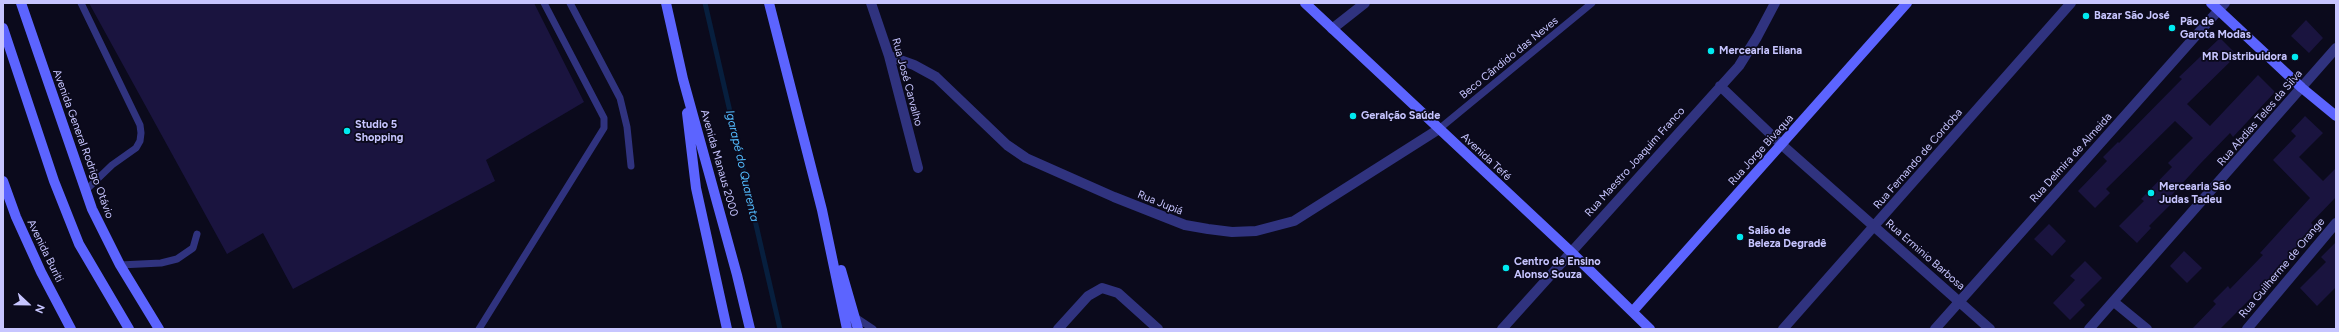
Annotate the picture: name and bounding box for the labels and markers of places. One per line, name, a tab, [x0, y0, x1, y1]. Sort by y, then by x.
place label: Bazar São José	[2094, 9, 2170, 23]
marker: Bazar São José	[2081, 11, 2091, 21]
place label: Pão de Garota Modas	[2180, 15, 2251, 41]
marker: Pão de Garota Modas	[2167, 23, 2177, 33]
place label: Mercearia Eliana	[1719, 44, 1802, 58]
marker: Mercearia Eliana	[1706, 46, 1716, 56]
place label: MR Distribuidora	[2202, 50, 2287, 64]
marker: MR Distribuidora	[2290, 52, 2300, 62]
place label: Geralção Saúde	[1361, 109, 1440, 123]
marker: Geralção Saúde	[1348, 111, 1358, 121]
place label: Studio 5 Shopping	[355, 118, 403, 144]
marker: Studio 5 Shopping	[342, 126, 352, 136]
place label: Mercearia São Judas Tadeu	[2159, 180, 2231, 206]
marker: Mercearia São Judas Tadeu	[2146, 188, 2156, 198]
place label: Salão de Beleza Degradê	[1748, 224, 1826, 250]
marker: Salão de Beleza Degradê	[1735, 232, 1745, 242]
place label: Centro de Ensino Alonso Souza	[1514, 255, 1601, 281]
marker: Centro de Ensino Alonso Souza	[1501, 263, 1511, 273]

